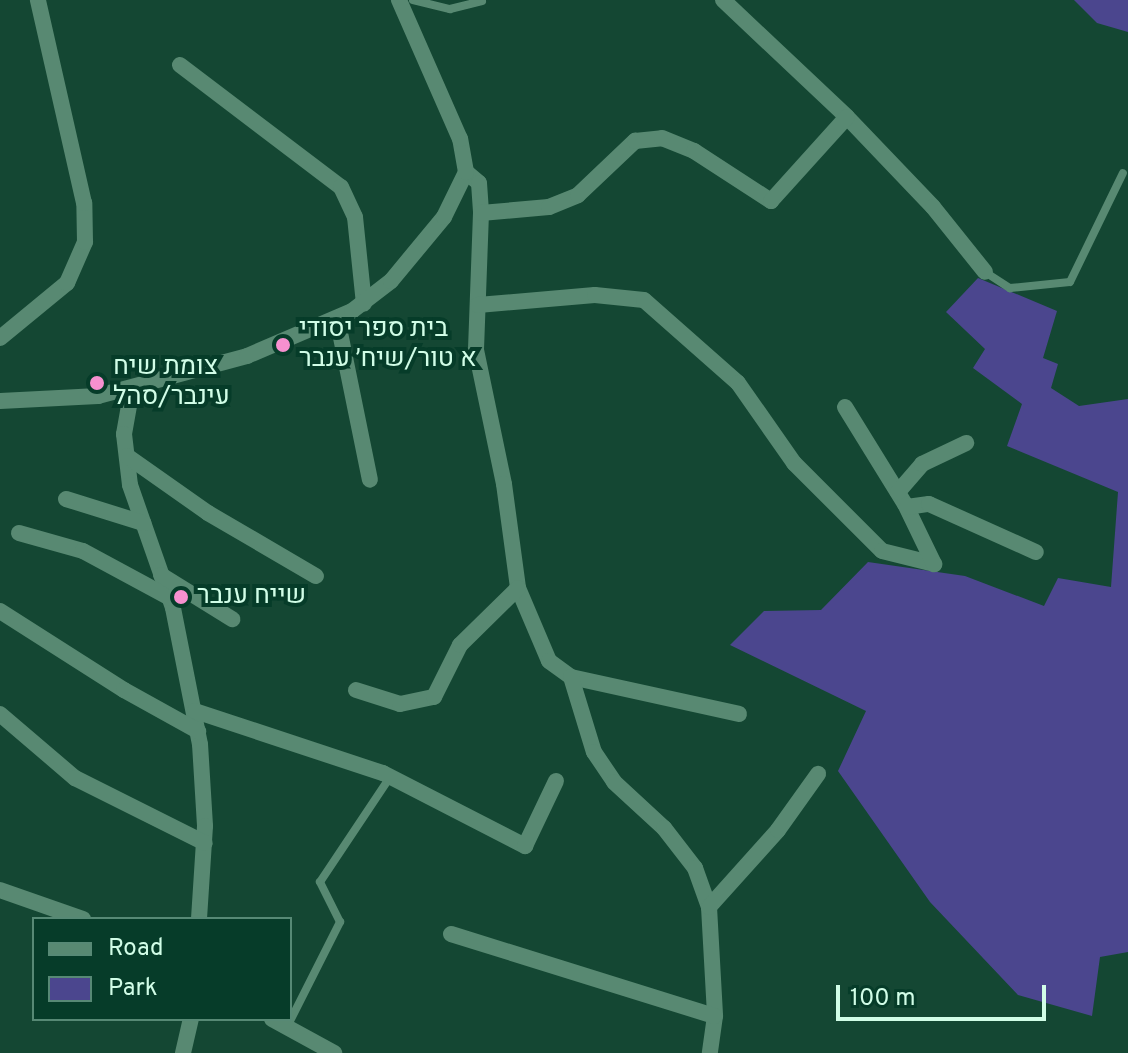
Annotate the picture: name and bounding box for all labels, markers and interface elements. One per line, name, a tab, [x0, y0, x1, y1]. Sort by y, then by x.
place label: בית ספר יסודי א טור/שיח׳ ענבר	[299, 314, 477, 376]
marker: בית ספר יסודי א טור/שיח׳ ענבר	[274, 336, 292, 354]
place label: צומת שיח עינבר/סהל	[113, 352, 230, 414]
marker: צומת שיח עינבר/סהל	[88, 374, 106, 392]
place label: שייח ענבר	[197, 581, 306, 613]
marker: שייח ענבר	[172, 588, 190, 606]
legend	[32, 917, 292, 1021]
text: Road	[108, 934, 164, 964]
scale bar	[840, 969, 1050, 1019]
text: Park	[108, 974, 158, 1004]
text: 100 m	[850, 984, 916, 1014]

